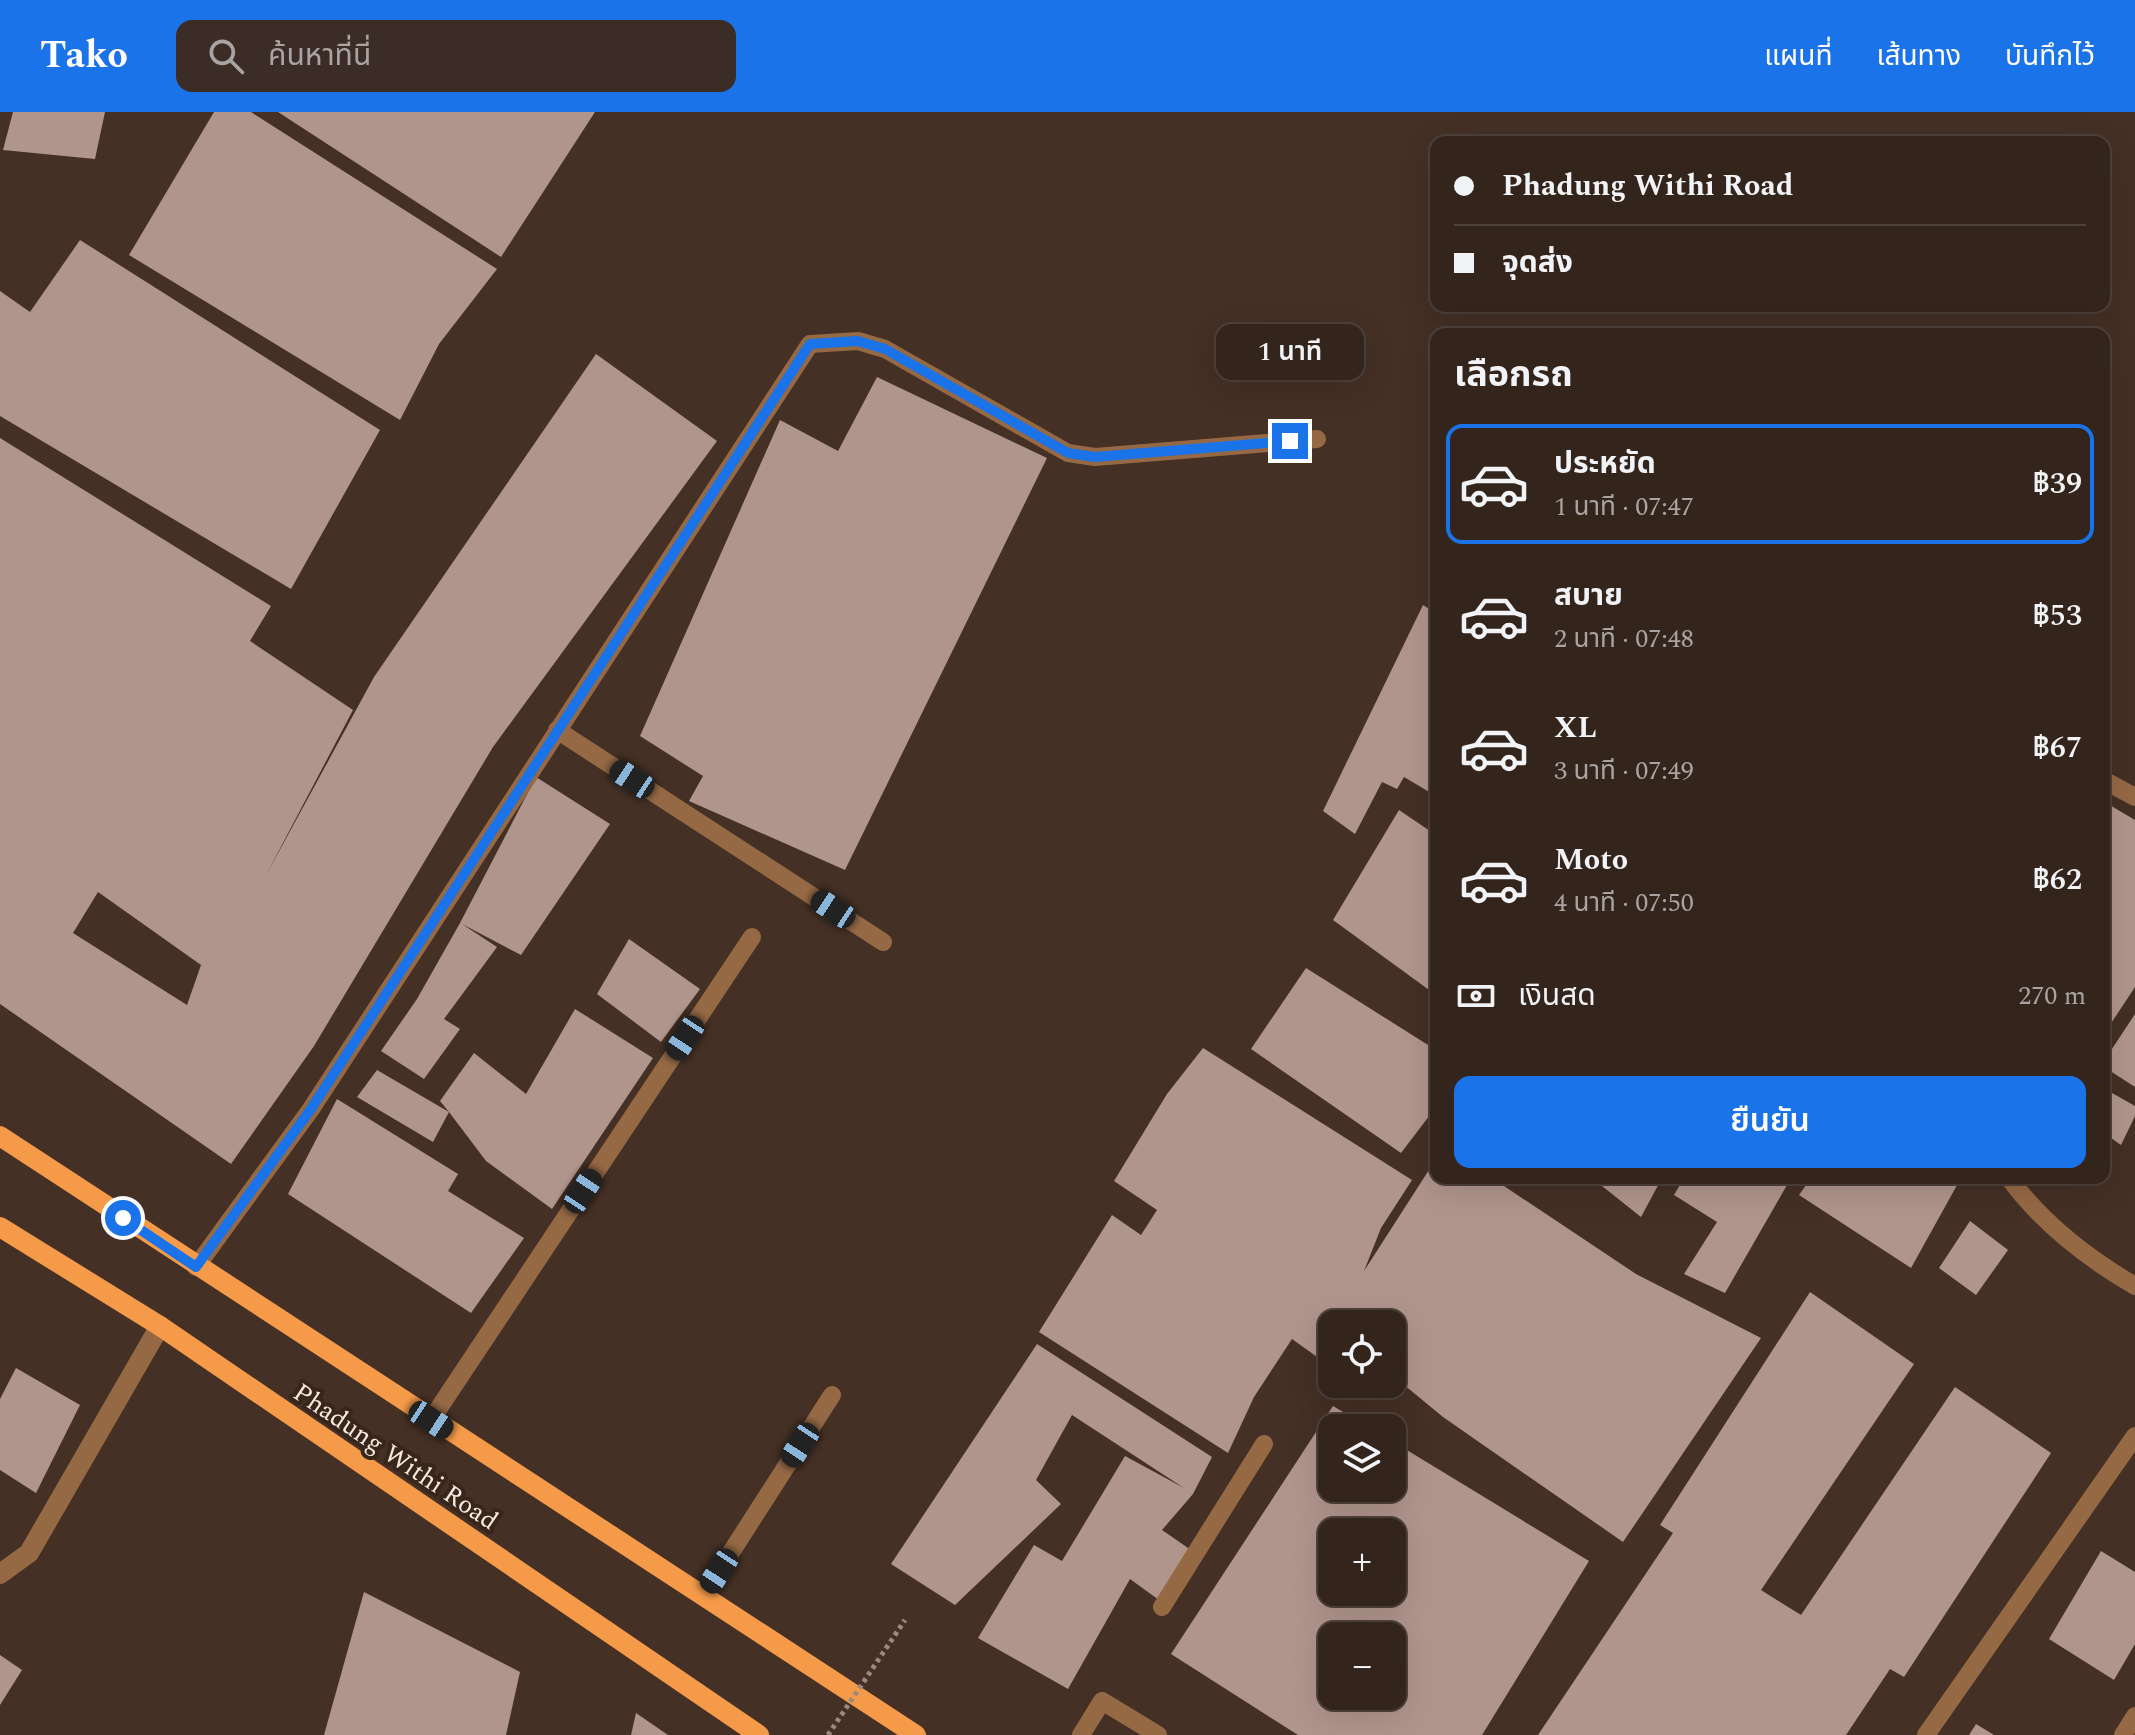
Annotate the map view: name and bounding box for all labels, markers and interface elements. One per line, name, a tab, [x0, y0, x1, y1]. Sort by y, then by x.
search box	[176, 20, 736, 92]
text: Tako	[40, 27, 128, 85]
text: ค้นหาที่นี่	[268, 33, 371, 79]
icon: search	[204, 34, 248, 78]
text: แผนที่	[1764, 35, 1832, 78]
text: เส้นทาง	[1876, 35, 1961, 78]
text: บันทึกไว้	[2005, 35, 2095, 78]
text: Phadung Withi Road	[1502, 163, 1793, 209]
text: จุดส่ง	[1502, 240, 1573, 286]
callout: 1 นาที	[1216, 325, 1364, 381]
text: 1 นาที	[1258, 332, 1322, 372]
text: เลือกรถ	[1454, 348, 1573, 403]
route end	[1272, 423, 1308, 459]
text: ประหยัด	[1554, 441, 1656, 487]
icon: car	[1458, 448, 1530, 520]
text: ฿39	[2032, 461, 2082, 507]
text: 1 นาที · 07:47	[1554, 487, 1694, 527]
text: สบาย	[1554, 573, 1623, 619]
icon: car	[1458, 580, 1530, 652]
text: ฿53	[2032, 593, 2082, 639]
text: 2 นาที · 07:48	[1554, 619, 1694, 659]
text: XL	[1554, 705, 1597, 751]
icon: car	[1458, 712, 1530, 784]
text: ฿67	[2032, 725, 2082, 771]
text: 3 นาที · 07:49	[1554, 751, 1694, 791]
car	[605, 756, 659, 802]
text: Moto	[1554, 837, 1628, 883]
icon: car	[1458, 844, 1530, 916]
text: ฿62	[2032, 857, 2082, 903]
text: 4 นาที · 07:50	[1554, 883, 1694, 923]
car	[806, 886, 860, 932]
text: เงินสด	[1518, 973, 1596, 1019]
icon: cash	[1454, 974, 1498, 1018]
text: 270 m	[2018, 976, 2086, 1016]
car	[662, 1011, 708, 1065]
button: ยืนยัน	[1454, 1076, 2086, 1168]
car	[560, 1164, 606, 1218]
route start	[105, 1200, 141, 1236]
map controls	[1318, 1310, 1406, 1710]
button: locate	[1318, 1310, 1406, 1398]
street label: Phadung Withi Road	[285, 1373, 506, 1541]
car	[404, 1397, 458, 1443]
button: layers	[1318, 1414, 1406, 1502]
car	[777, 1418, 823, 1472]
button: +	[1318, 1518, 1406, 1606]
car	[696, 1544, 742, 1598]
button: −	[1318, 1622, 1406, 1710]

